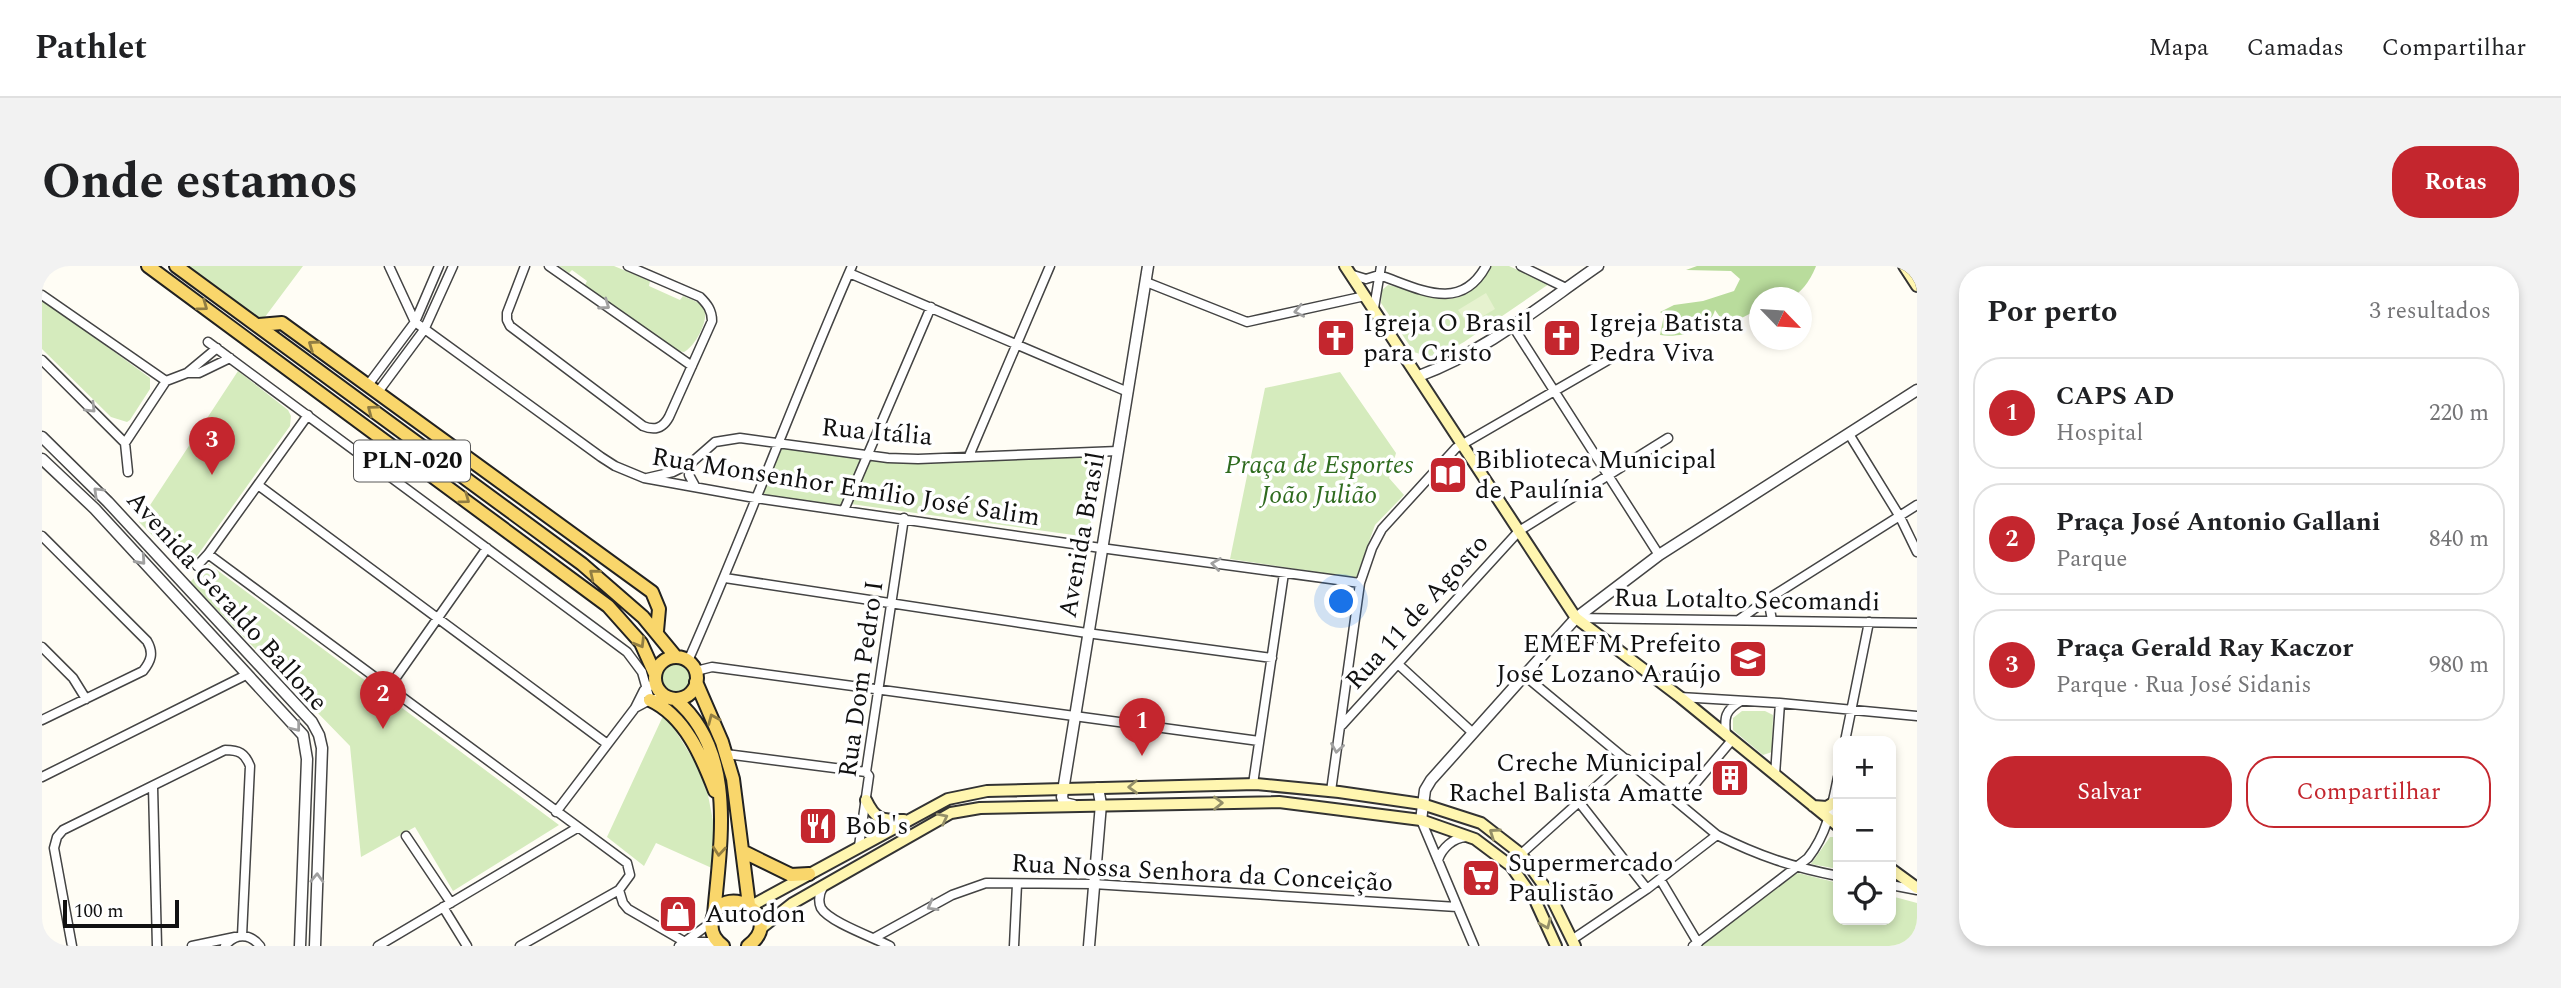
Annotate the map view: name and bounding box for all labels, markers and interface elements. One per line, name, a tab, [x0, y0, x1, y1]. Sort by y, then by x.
text: Pathlet	[35, 23, 147, 73]
text: Mapa	[2149, 30, 2209, 66]
text: Camadas	[2247, 30, 2344, 66]
text: Compartilhar	[2382, 30, 2526, 66]
text: Onde estamos	[42, 145, 358, 220]
button: Rotas	[2392, 146, 2519, 218]
north arrow	[1749, 287, 1812, 350]
text: Por perto	[1987, 289, 2117, 335]
text: 3 resultados	[2369, 294, 2491, 329]
one-way arrow	[597, 297, 610, 309]
one-way arrow	[195, 298, 208, 310]
one-way arrow	[1293, 303, 1305, 318]
place label: Igreja O Brasil para Cristo	[1363, 303, 1532, 373]
place label: Igreja Batista Pedra Viva	[1589, 303, 1744, 373]
church icon: Igreja O Brasil para Cristo	[1315, 317, 1357, 359]
church icon: Igreja Batista Pedra Viva	[1541, 317, 1583, 359]
one-way arrow	[308, 341, 321, 353]
text: CAPS AD	[2056, 376, 2174, 416]
text: 1	[2006, 396, 2018, 431]
text: 220 m	[2429, 396, 2489, 431]
one-way arrow	[82, 400, 95, 413]
one-way arrow	[367, 406, 379, 418]
street label: Rua Itália	[820, 407, 935, 457]
text: Hospital	[2056, 416, 2143, 451]
pin: 3	[189, 417, 235, 475]
street label: Rua Monsenhor Emílio José Salim	[649, 437, 1043, 537]
road number: PLN-020	[354, 440, 470, 482]
place label: Biblioteca Municipal de Paulínia	[1475, 440, 1716, 510]
park label: Praça de Esportes João Julião	[1225, 445, 1413, 515]
street label: Avenida Brasil	[1048, 449, 1116, 621]
library icon: Biblioteca Municipal de Paulínia	[1427, 454, 1469, 496]
street label: Avenida Geraldo Ballone	[117, 481, 337, 721]
one-way arrow	[93, 487, 106, 500]
one-way arrow	[457, 491, 470, 504]
text: Praça José Antonio Gallani	[2056, 502, 2380, 542]
text: 2	[2006, 522, 2018, 557]
text: 840 m	[2429, 522, 2489, 557]
street label: Rua 11 de Agosto	[1336, 525, 1498, 699]
text: Parque	[2056, 542, 2127, 577]
one-way arrow	[133, 552, 146, 565]
one-way arrow	[1210, 556, 1222, 571]
one-way arrow	[589, 570, 602, 582]
street label: Rua Dom Pedro I	[827, 578, 895, 780]
street label: Rua Lotalto Secomandi	[1613, 578, 1881, 622]
your location	[1324, 584, 1358, 618]
place label: EMEFM Prefeito José Lozano Araújo	[1496, 624, 1721, 694]
text: Praça Gerald Ray Kaczor	[2056, 628, 2353, 668]
one-way arrow	[631, 636, 644, 649]
school or university icon: EMEFM Prefeito José Lozano Araújo	[1727, 638, 1769, 680]
text: 3	[2006, 648, 2018, 683]
text: 980 m	[2429, 648, 2489, 683]
text: Parque · Rua José Sidanis	[2056, 668, 2311, 703]
pin: 2	[360, 671, 406, 729]
pin: 1	[1119, 698, 1165, 756]
one-way arrow	[707, 713, 721, 725]
one-way arrow	[288, 719, 301, 731]
map controls	[1833, 736, 1896, 925]
button: +	[1833, 736, 1896, 799]
one-way arrow	[1330, 742, 1345, 754]
place label: Creche Municipal Rachel Balista Amatte	[1448, 743, 1703, 813]
button: Salvar	[1987, 756, 2232, 828]
button: Compartilhar	[2246, 756, 2491, 828]
building icon: Creche Municipal Rachel Balista Amatte	[1709, 757, 1751, 799]
one-way arrow	[1127, 780, 1138, 795]
one-way arrow	[1213, 795, 1224, 811]
button: −	[1833, 799, 1896, 862]
restaurant icon: Bob's	[797, 805, 839, 847]
place label: Bob's	[845, 806, 909, 846]
one-way arrow	[936, 812, 948, 826]
one-way arrow	[1489, 829, 1502, 841]
street label: Rua Nossa Senhora da Conceição	[1010, 843, 1394, 903]
place label: Supermercado Paulistão	[1508, 843, 1673, 913]
one-way arrow	[712, 846, 727, 857]
supermarket icon: Supermercado Paulistão	[1460, 857, 1502, 899]
button: locate	[1833, 862, 1896, 925]
one-way arrow	[310, 872, 325, 883]
shop icon: Autodon	[657, 893, 699, 935]
place label: Autodon	[705, 894, 806, 934]
scale bar	[63, 897, 178, 929]
text: 100 m	[74, 897, 124, 926]
one-way arrow	[926, 898, 939, 911]
one-way arrow	[1538, 916, 1552, 929]

